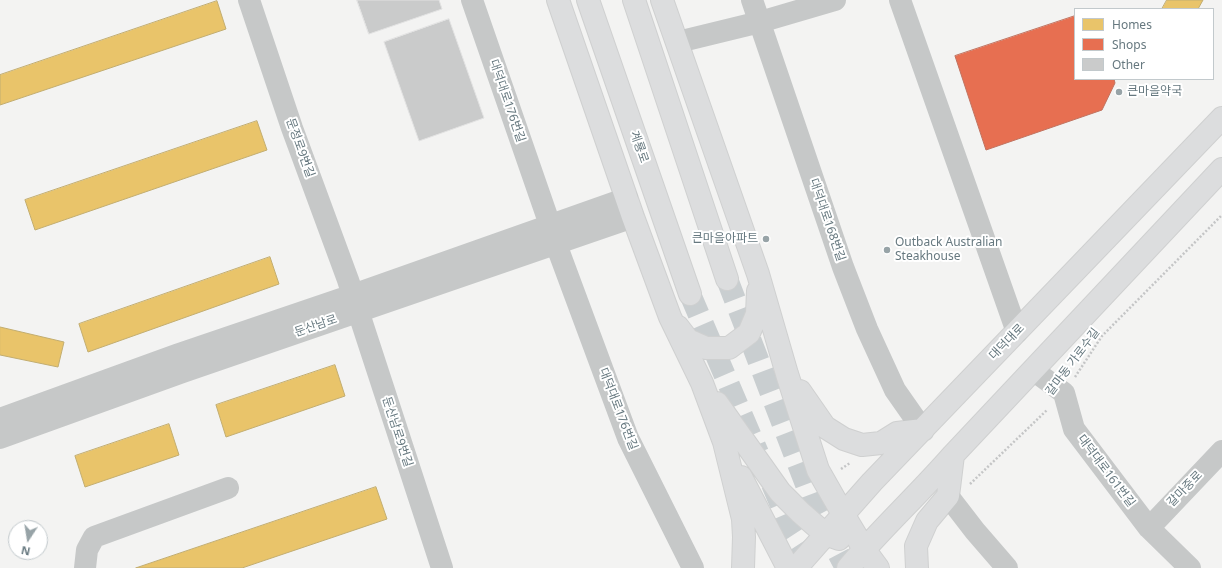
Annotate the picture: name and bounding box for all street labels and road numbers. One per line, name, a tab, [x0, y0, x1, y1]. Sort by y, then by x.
street label: 대덕대로176번길	[486, 58, 528, 144]
street label: 문정로9번길	[283, 116, 317, 180]
street label: 계룡로	[627, 129, 651, 165]
street label: 대덕대로168번길	[806, 177, 848, 263]
street label: 둔산남로	[293, 312, 339, 340]
street label: 대덕대로	[986, 321, 1028, 363]
street label: 갈마동 가로수길	[1043, 326, 1103, 398]
street label: 대덕대로176번길	[596, 366, 640, 452]
street label: 둔산남로9번길	[379, 395, 415, 469]
street label: 대덕대로161번길	[1074, 432, 1138, 510]
street label: 갈마중로	[1164, 468, 1206, 510]

